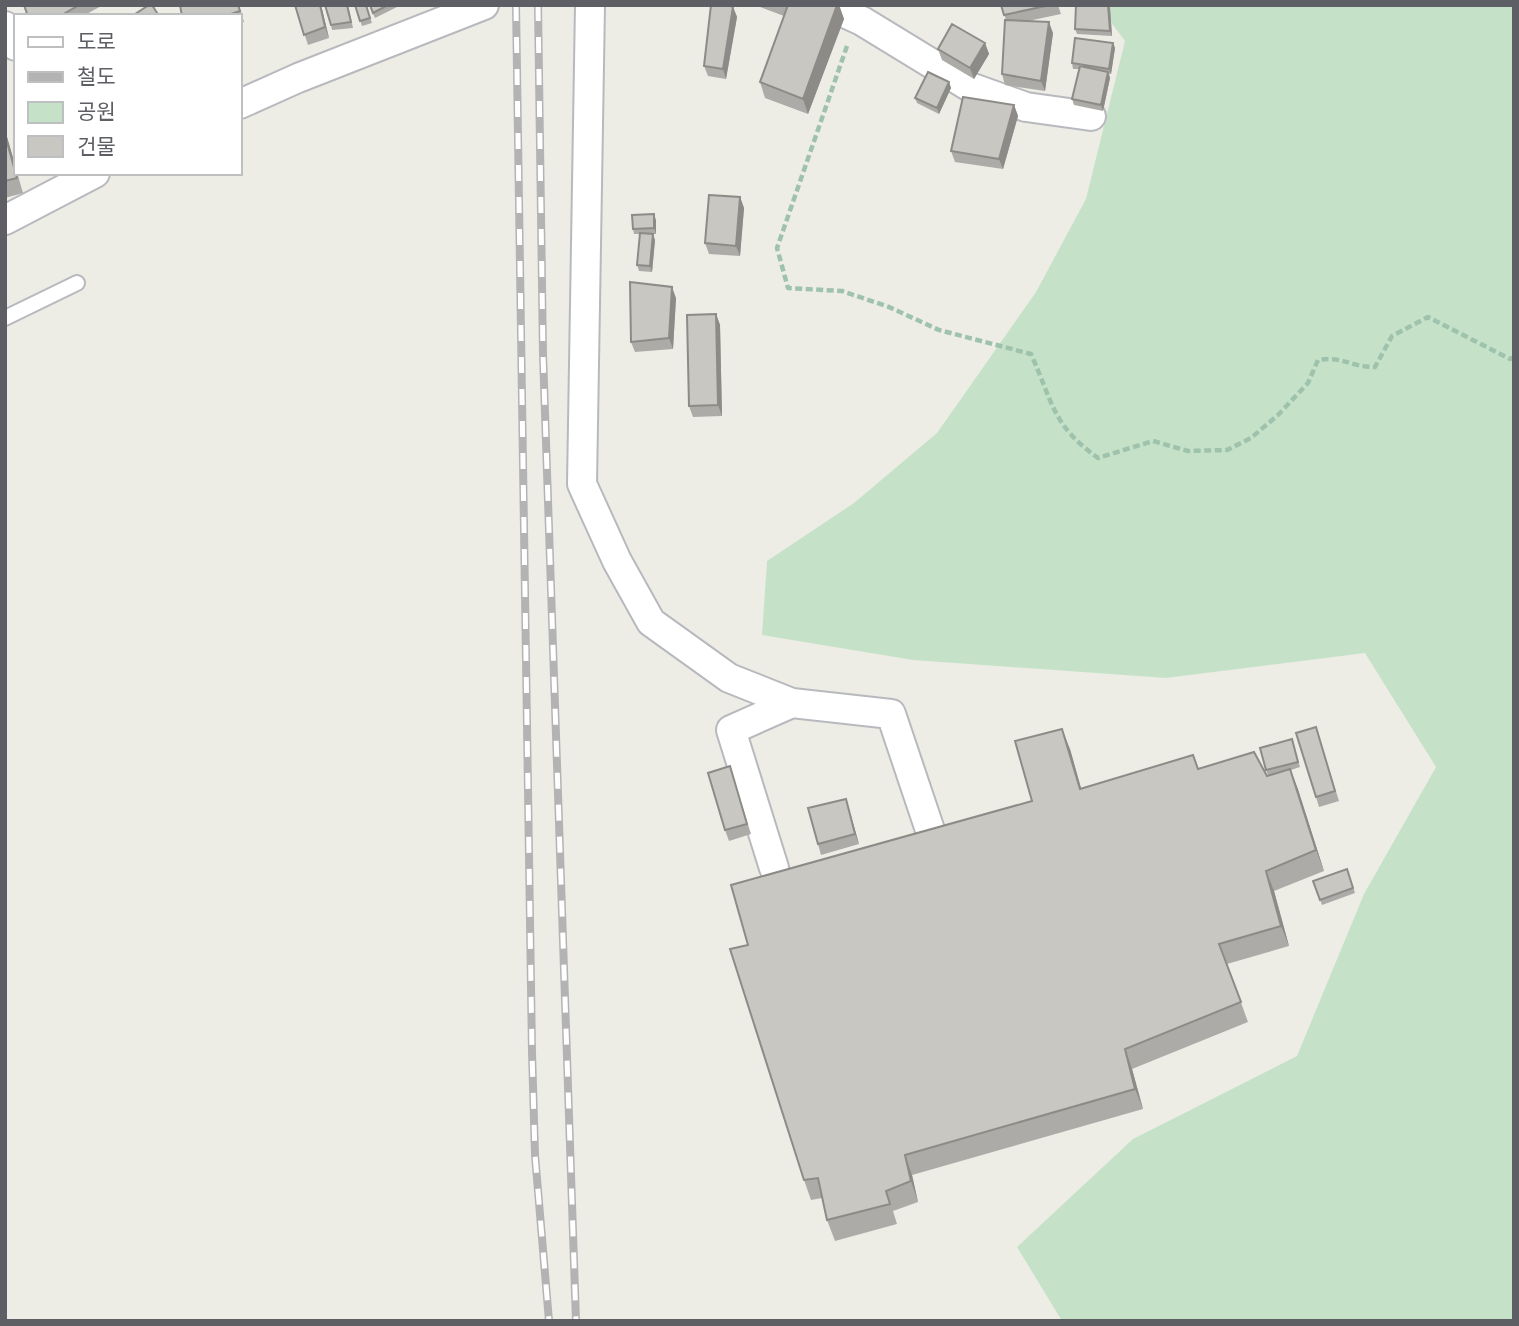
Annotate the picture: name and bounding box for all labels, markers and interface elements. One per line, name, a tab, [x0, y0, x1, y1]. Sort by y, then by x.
legend	[14, 14, 242, 175]
text: 도로	[77, 28, 116, 54]
text: 철도	[77, 63, 116, 89]
text: 공원	[77, 98, 116, 124]
text: 건물	[77, 133, 116, 159]

